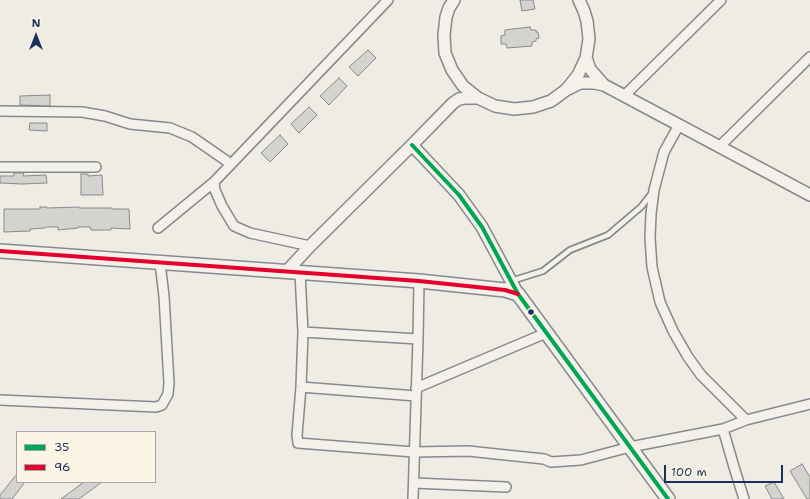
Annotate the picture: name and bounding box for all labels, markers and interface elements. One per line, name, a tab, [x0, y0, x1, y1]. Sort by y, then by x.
north arrow	[16, 16, 56, 56]
text: N	[32, 16, 40, 31]
unlabelled marker	[526, 307, 536, 317]
legend	[16, 431, 156, 483]
text: 35	[54, 439, 69, 455]
scale bar	[666, 457, 785, 483]
text: 96	[54, 459, 71, 475]
text: 100 m	[671, 464, 707, 480]

